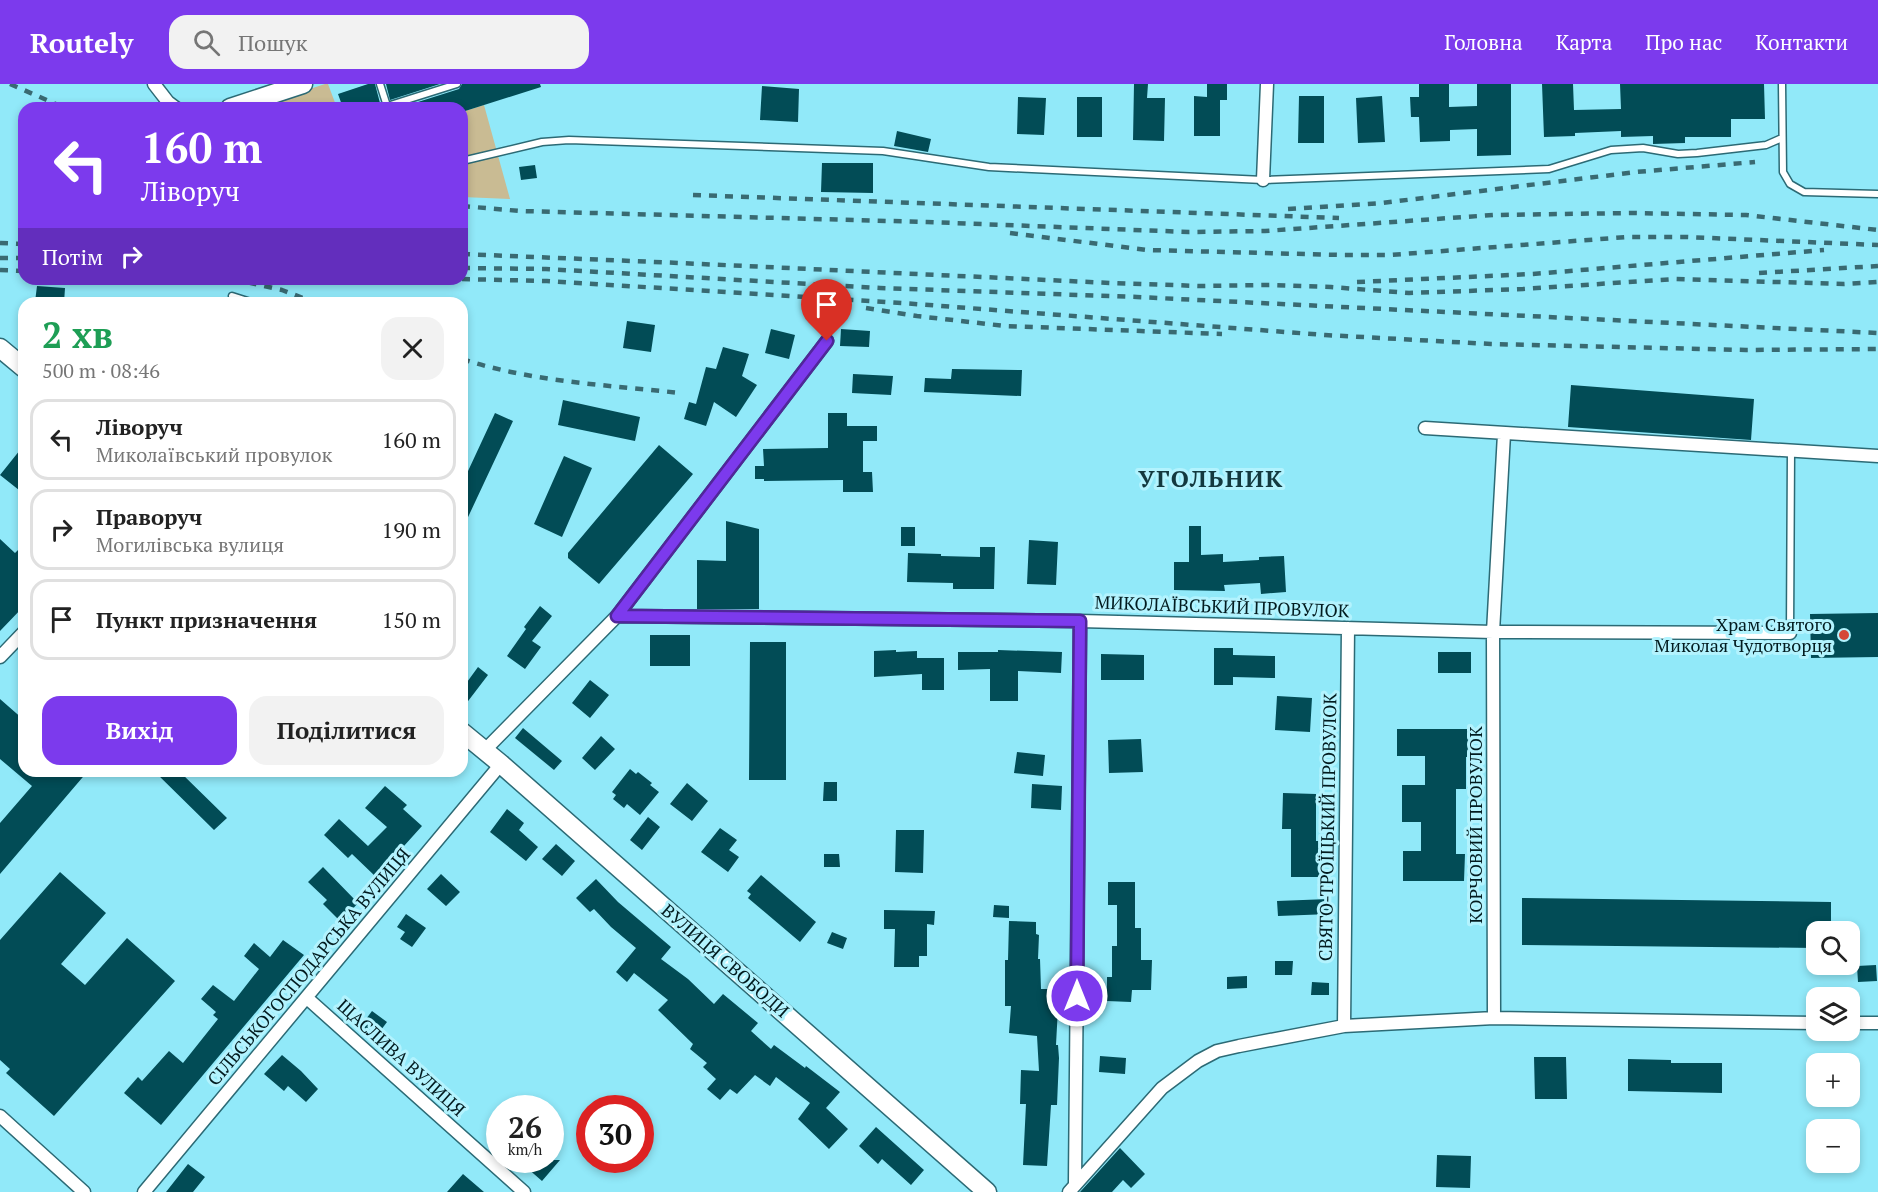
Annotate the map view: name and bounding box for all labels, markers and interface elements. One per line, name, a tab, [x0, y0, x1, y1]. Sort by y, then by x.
search box	[169, 15, 589, 69]
text: Routely	[30, 24, 133, 61]
icon: search	[190, 26, 223, 59]
text: Пошук	[238, 28, 307, 57]
text: Головна	[1444, 28, 1523, 56]
text: Карта	[1556, 28, 1612, 56]
text: Про нас	[1645, 28, 1722, 56]
text: Контакти	[1755, 28, 1848, 56]
text: 160 m	[141, 119, 262, 175]
icon: left	[42, 126, 120, 204]
text: Ліворуч	[141, 173, 240, 209]
icon: right	[115, 240, 148, 273]
text: Потім	[42, 242, 103, 271]
pin	[801, 279, 852, 341]
icon: arrive	[810, 288, 843, 321]
text: 2 хв	[42, 311, 113, 358]
button: close	[381, 317, 444, 380]
text: 500 m · 08:46	[42, 357, 160, 384]
text: Ліворуч	[96, 412, 183, 441]
icon: left	[45, 423, 78, 456]
text: 160 m	[381, 425, 441, 454]
text: Миколаївський провулок	[96, 441, 332, 468]
district label: УГОЛЬНИК	[1138, 462, 1284, 494]
text: Праворуч	[96, 502, 202, 531]
icon: right	[45, 513, 78, 546]
text: 190 m	[381, 515, 441, 544]
text: Могилівська вулиця	[96, 531, 284, 558]
street label: МИКОЛАЇВСЬКИЙ ПРОВУЛОК	[1094, 590, 1350, 622]
icon: arrive	[45, 603, 78, 636]
text: Пункт призначення	[96, 605, 317, 634]
text: 150 m	[381, 605, 441, 634]
place label: Храм Святого Миколая Чудотворця	[1654, 612, 1832, 657]
marker: Храм Святого Миколая Чудотворця	[1837, 628, 1851, 642]
street label: СВЯТО-ТРОЇЦЬКИЙ ПРОВУЛОК	[1313, 692, 1341, 961]
button: Вихід	[42, 696, 237, 765]
button: Поділитися	[249, 696, 444, 765]
street label: КОРЧОВИЙ ПРОВУЛОК	[1463, 726, 1487, 924]
street label: СІЛЬСЬКОГОСПОДАРСЬКА ВУЛИЦЯ	[202, 842, 415, 1090]
street label: ВУЛИЦЯ СВОБОДИ	[657, 898, 795, 1022]
map controls	[1806, 921, 1860, 1173]
button: search	[1806, 921, 1860, 975]
position arrow	[1045, 964, 1109, 1028]
button: layers	[1806, 987, 1860, 1041]
street label: ЩАСЛИВА ВУЛИЦЯ	[333, 993, 471, 1121]
button: +	[1806, 1053, 1860, 1107]
speed limit sign: 30	[576, 1095, 654, 1173]
text: 26	[508, 1107, 542, 1147]
button: −	[1806, 1119, 1860, 1173]
text: km/h	[508, 1139, 542, 1159]

